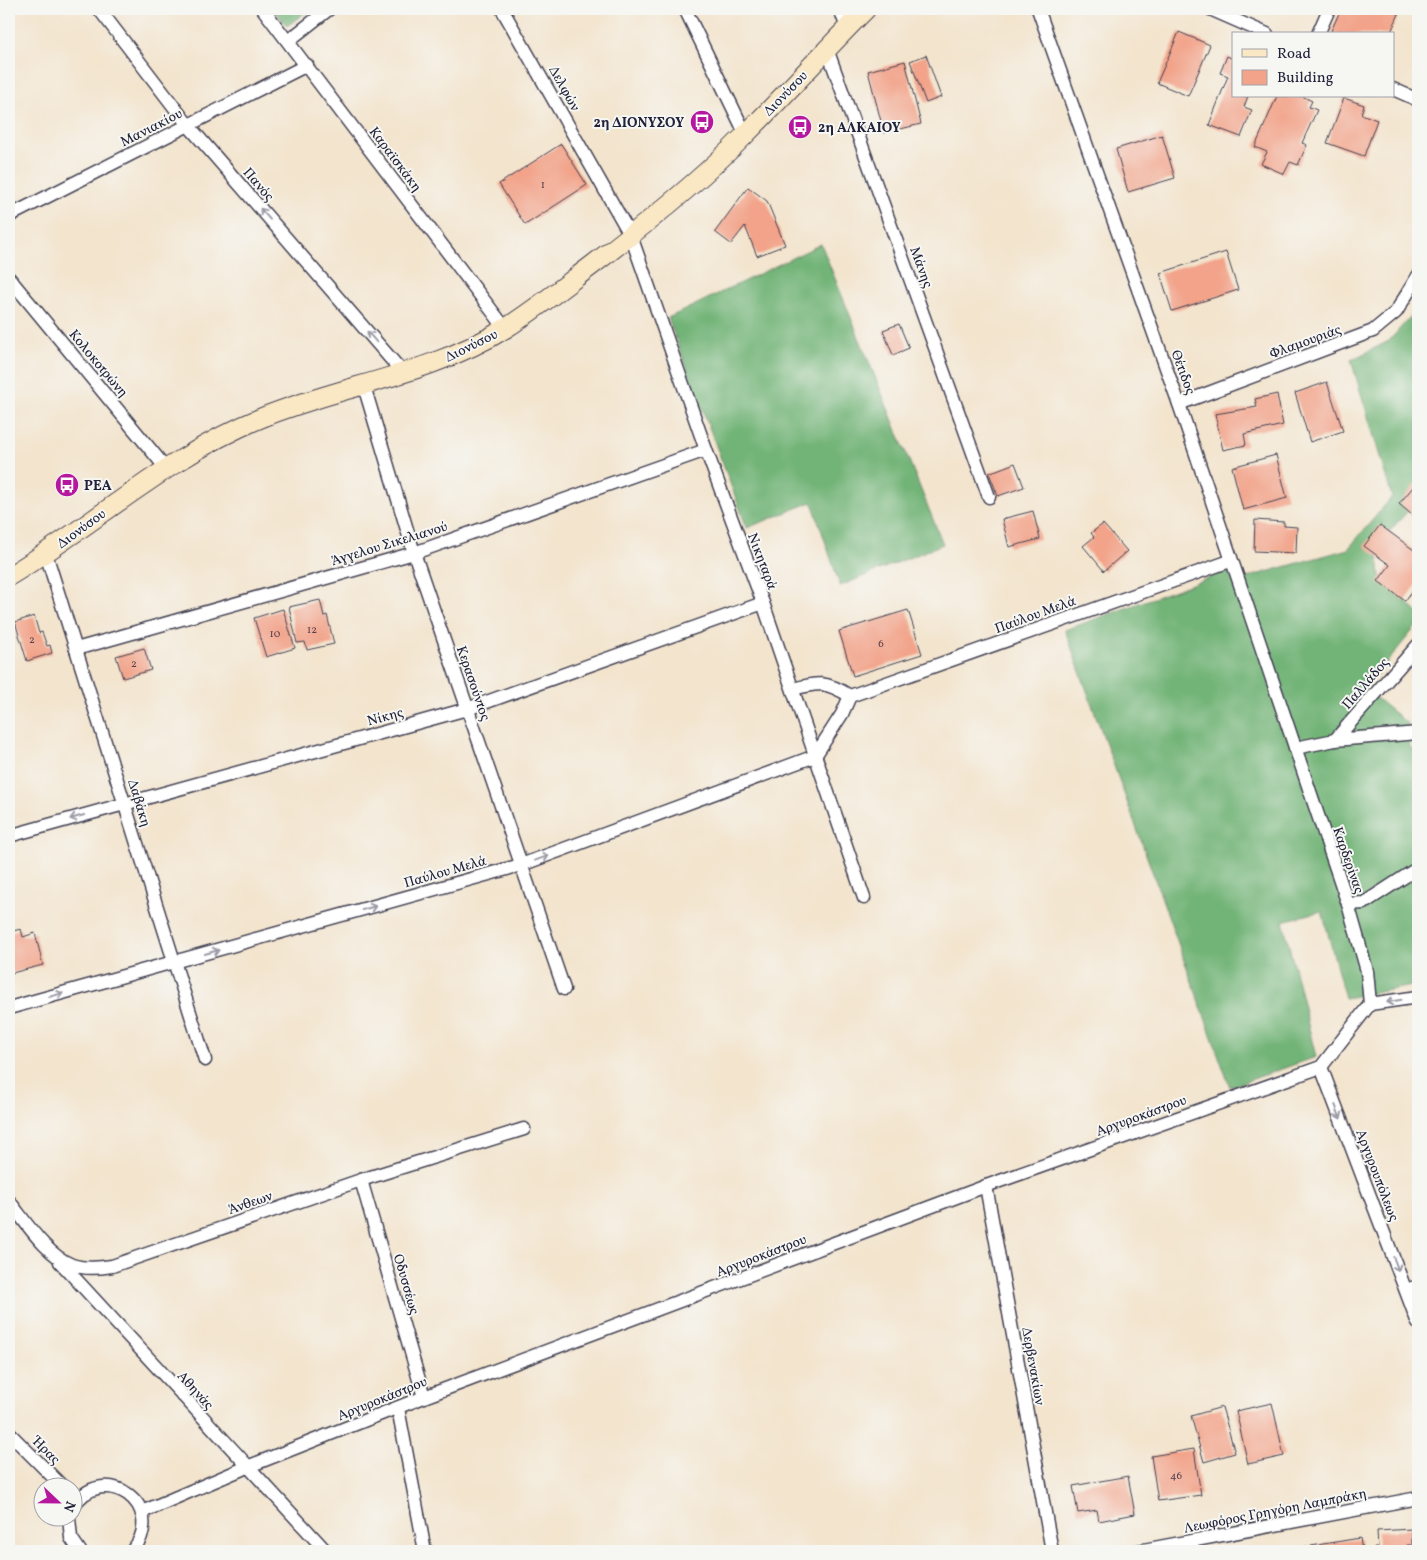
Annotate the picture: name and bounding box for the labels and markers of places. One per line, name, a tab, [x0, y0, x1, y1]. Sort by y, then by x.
bus stop icon: 2η ΔΙΟΝΥΣΟΥ	[689, 109, 715, 135]
place label: 2η ΔΙΟΝΥΣΟΥ	[593, 114, 684, 133]
bus stop icon: 2η ΑΛΚΑΙΟΥ	[787, 114, 813, 140]
place label: 2η ΑΛΚΑΙΟΥ	[818, 119, 901, 138]
bus stop icon: ΡΕΑ	[54, 472, 80, 498]
place label: ΡΕΑ	[84, 477, 112, 496]

